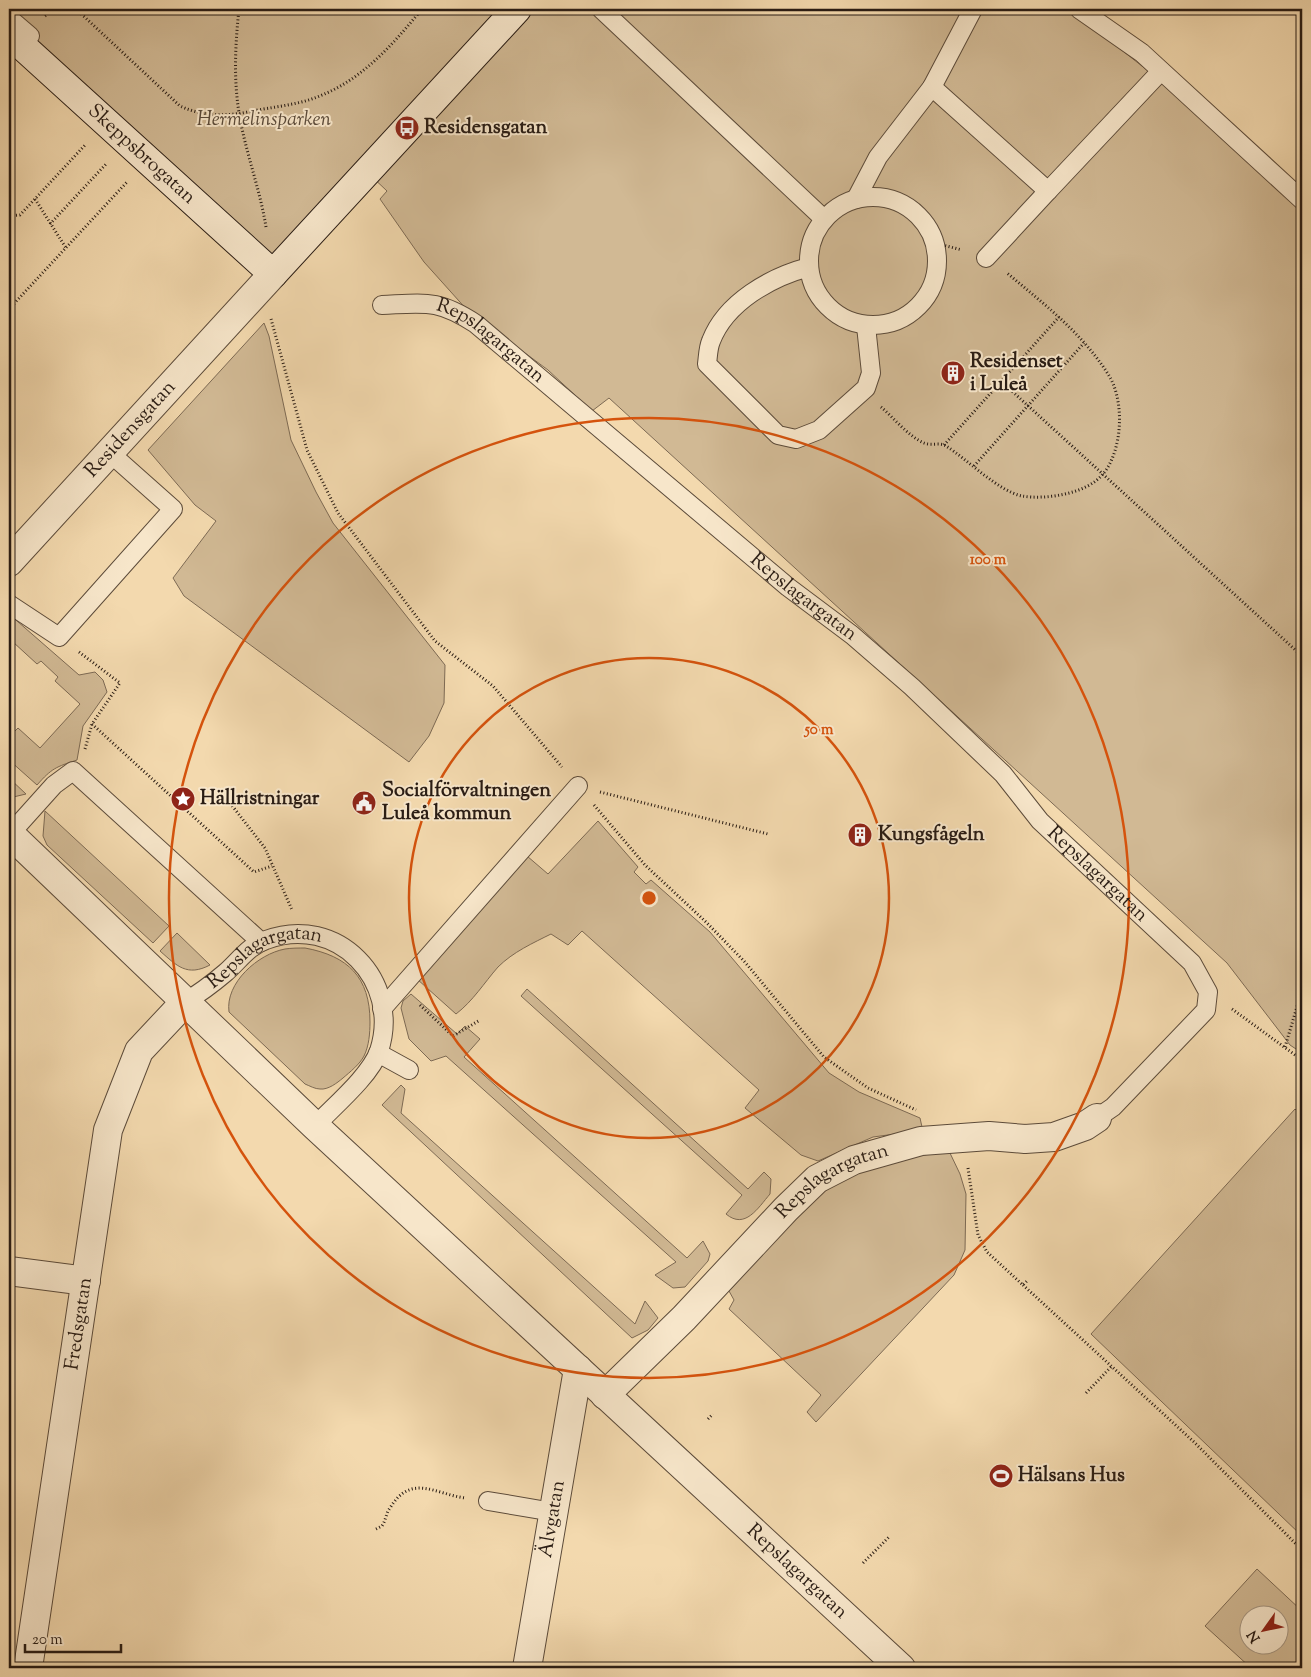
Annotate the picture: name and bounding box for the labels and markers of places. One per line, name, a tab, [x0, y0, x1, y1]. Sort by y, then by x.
place label: Residensgatan	[424, 114, 547, 143]
bus stop icon: Residensgatan	[394, 115, 420, 141]
place label: Residenset i Luleå	[970, 348, 1063, 400]
building icon: Residenset i Luleå	[940, 360, 966, 386]
place label: Socialförvaltningen Luleå kommun	[382, 777, 551, 829]
place label: Hällristningar	[200, 785, 320, 814]
place icon: Hällristningar	[170, 786, 196, 812]
public building icon: Socialförvaltningen Luleå kommun	[351, 790, 377, 816]
place label: Kungsfågeln	[878, 821, 985, 850]
building icon: Kungsfågeln	[847, 822, 873, 848]
centre of rings	[640, 889, 658, 907]
place label: Hälsans Hus	[1018, 1462, 1125, 1491]
sports icon: Hälsans Hus	[988, 1463, 1014, 1489]

